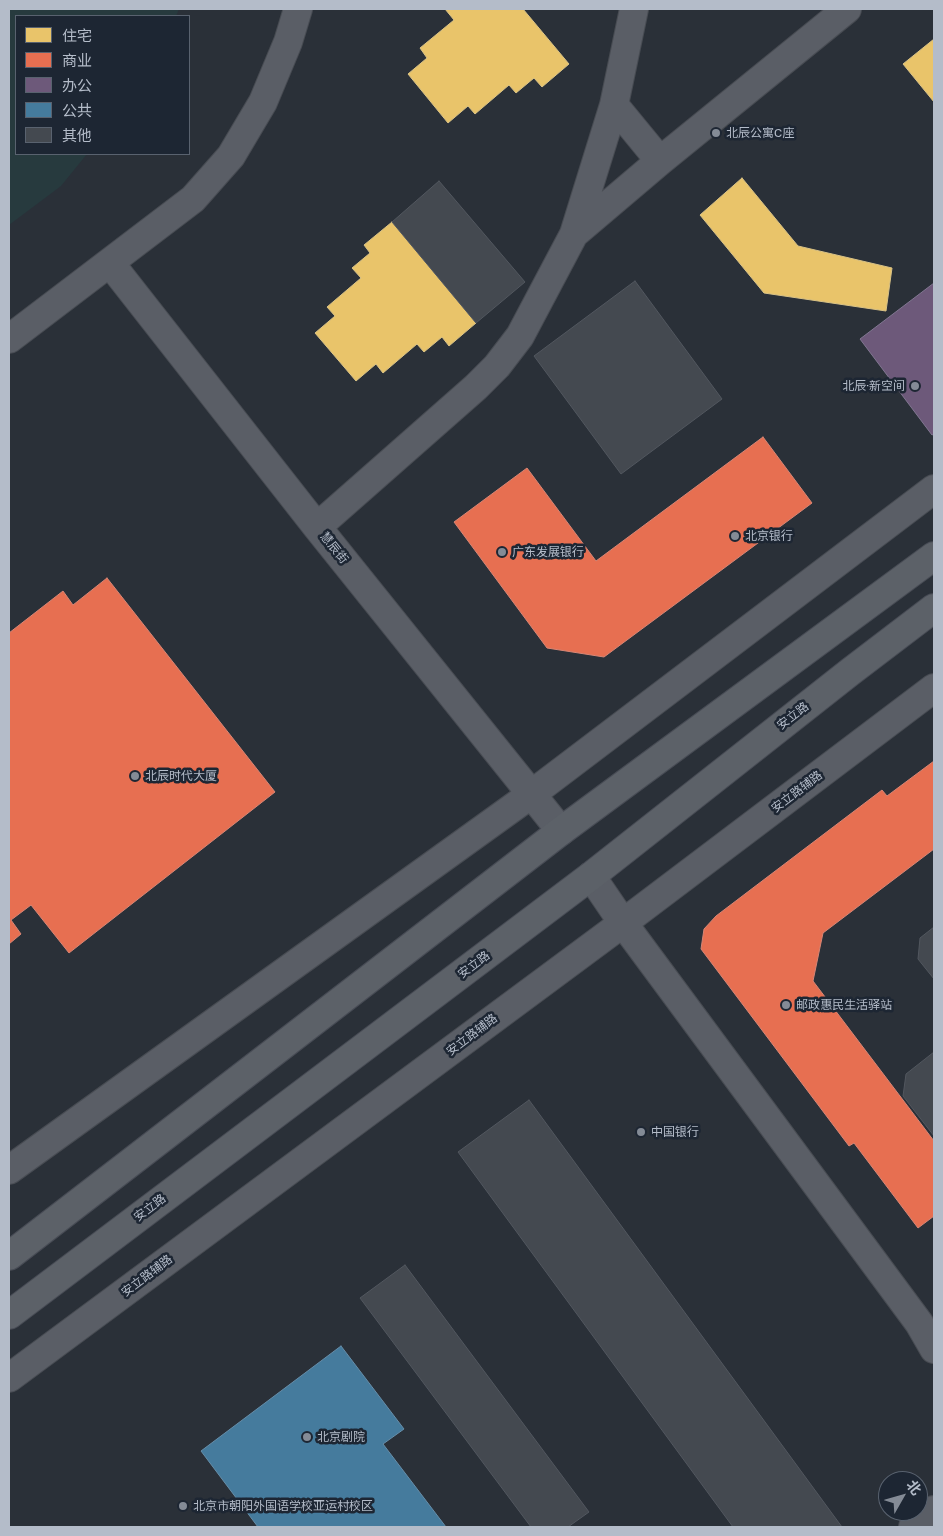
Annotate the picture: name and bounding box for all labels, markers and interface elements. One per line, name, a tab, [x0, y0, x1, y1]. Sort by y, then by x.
legend	[15, 15, 190, 155]
text: 住宅	[62, 27, 92, 44]
text: 商业	[62, 52, 92, 69]
text: 办公	[62, 77, 92, 94]
text: 公共	[62, 102, 92, 119]
place label: 北辰公寓C座	[726, 126, 794, 140]
text: 其他	[62, 127, 92, 144]
marker: 北辰公寓C座	[710, 127, 722, 139]
place label: 北辰·新空间	[842, 379, 905, 393]
marker: 北辰·新空间	[909, 380, 921, 392]
street label: 慧辰街	[317, 529, 351, 567]
place label: 北京银行	[745, 529, 793, 543]
marker: 北京银行	[729, 530, 741, 542]
place label: 广东发展银行	[512, 545, 584, 559]
marker: 广东发展银行	[496, 546, 508, 558]
street label: 安立路	[774, 699, 812, 733]
street label: 安立路辅路	[769, 768, 825, 816]
place label: 北辰时代大厦	[145, 769, 217, 783]
marker: 北辰时代大厦	[129, 770, 141, 782]
street label: 安立路	[455, 948, 493, 982]
place label: 邮政惠民生活驿站	[796, 998, 892, 1012]
marker: 邮政惠民生活驿站	[780, 999, 792, 1011]
street label: 安立路辅路	[444, 1011, 500, 1059]
place label: 中国银行	[651, 1125, 699, 1139]
marker: 中国银行	[635, 1126, 647, 1138]
street label: 安立路	[131, 1191, 169, 1225]
street label: 安立路辅路	[119, 1252, 175, 1300]
place label: 北京剧院	[317, 1430, 365, 1444]
marker: 北京剧院	[301, 1431, 313, 1443]
north arrow	[878, 1471, 928, 1521]
text: 北	[903, 1477, 925, 1498]
place label: 北京市朝阳外国语学校亚运村校区	[193, 1499, 373, 1513]
marker: 北京市朝阳外国语学校亚运村校区	[177, 1500, 189, 1512]

